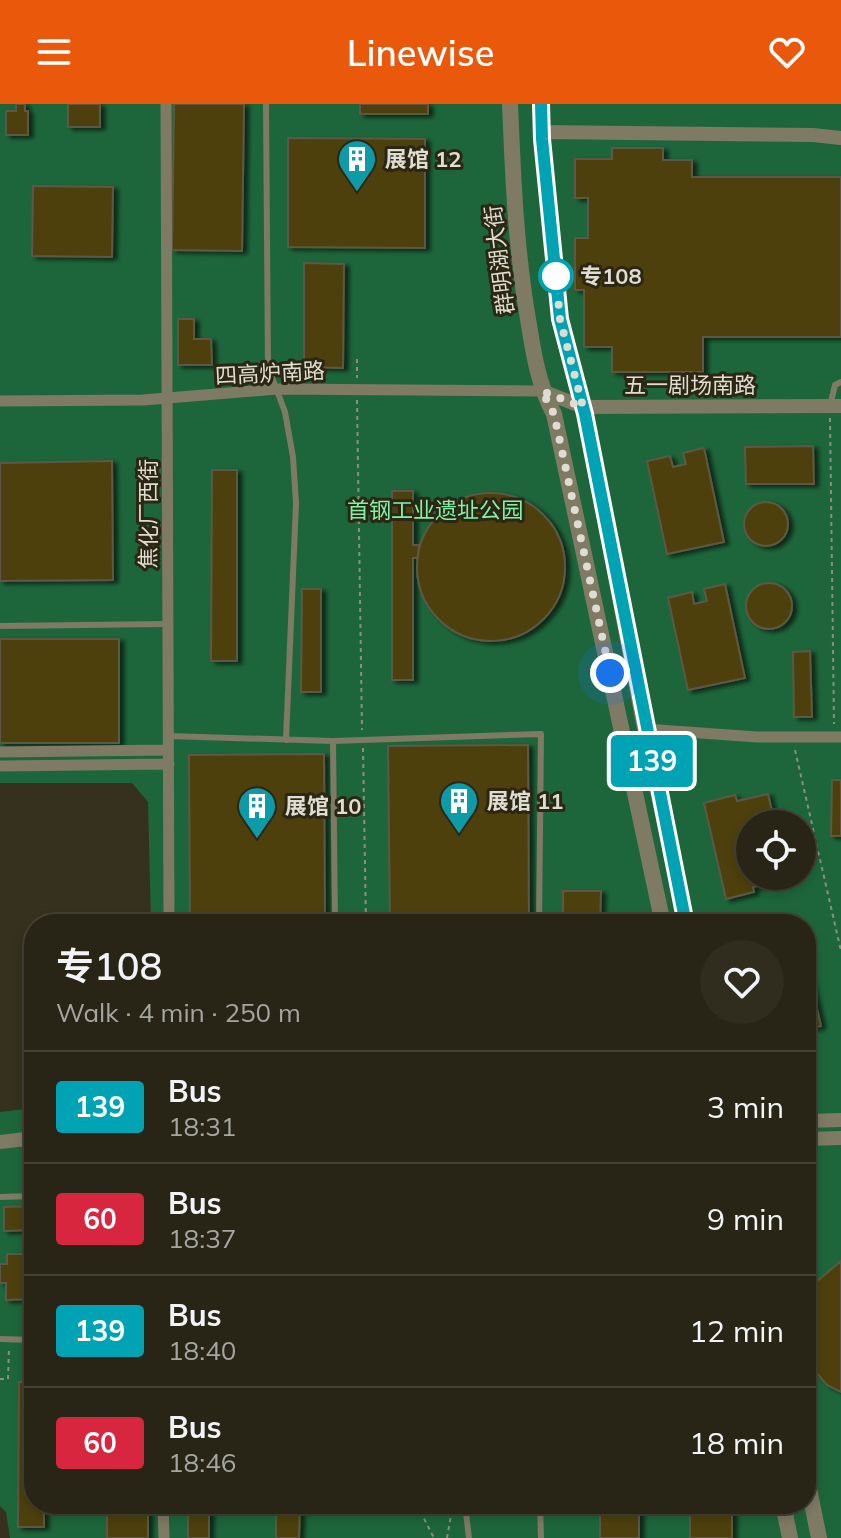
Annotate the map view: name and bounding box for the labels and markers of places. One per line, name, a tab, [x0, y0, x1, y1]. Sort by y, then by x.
building icon: 展馆 12	[336, 138, 378, 193]
place label: 展馆 12	[385, 145, 461, 173]
marker: 专108	[539, 259, 573, 293]
place label: 专108	[580, 262, 642, 290]
building icon: 展馆 11	[438, 780, 480, 835]
building icon: 展馆 10	[236, 785, 278, 840]
place label: 展馆 11	[487, 787, 563, 815]
place label: 展馆 10	[285, 792, 361, 820]

